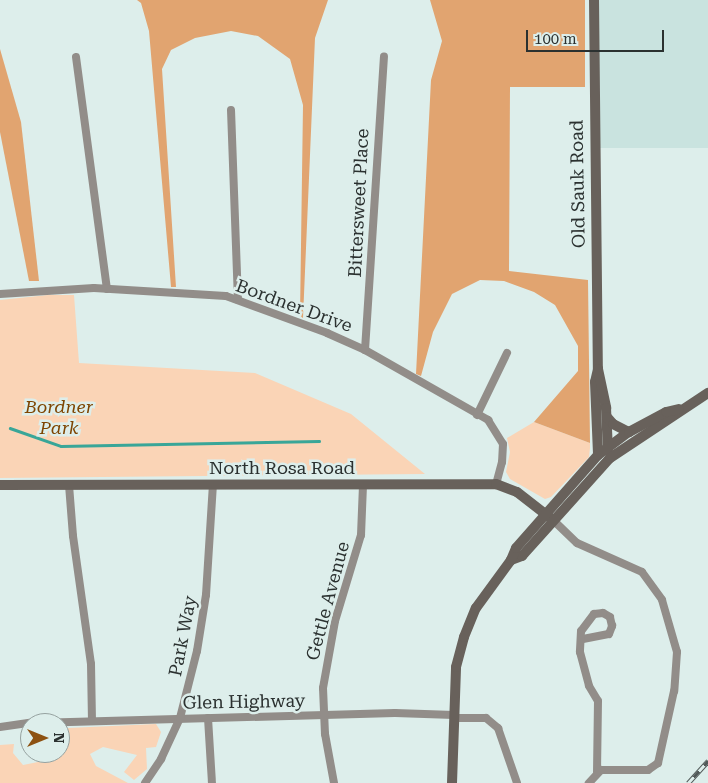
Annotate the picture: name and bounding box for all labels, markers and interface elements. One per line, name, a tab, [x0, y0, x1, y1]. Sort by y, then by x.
scale bar	[528, 20, 666, 52]
text: 100 m	[534, 30, 577, 48]
street label: Old Sauk Road	[566, 120, 590, 248]
street label: Bittersweet Place	[344, 128, 374, 278]
street label: Bordner Drive	[233, 275, 355, 337]
park label: Bordner Park	[25, 397, 93, 439]
street label: North Rosa Road	[209, 457, 355, 479]
street label: Gettle Avenue	[302, 539, 354, 663]
street label: Park Way	[165, 594, 201, 678]
street label: Glen Highway	[183, 690, 305, 714]
north arrow	[20, 713, 70, 763]
text: N	[51, 733, 67, 743]

